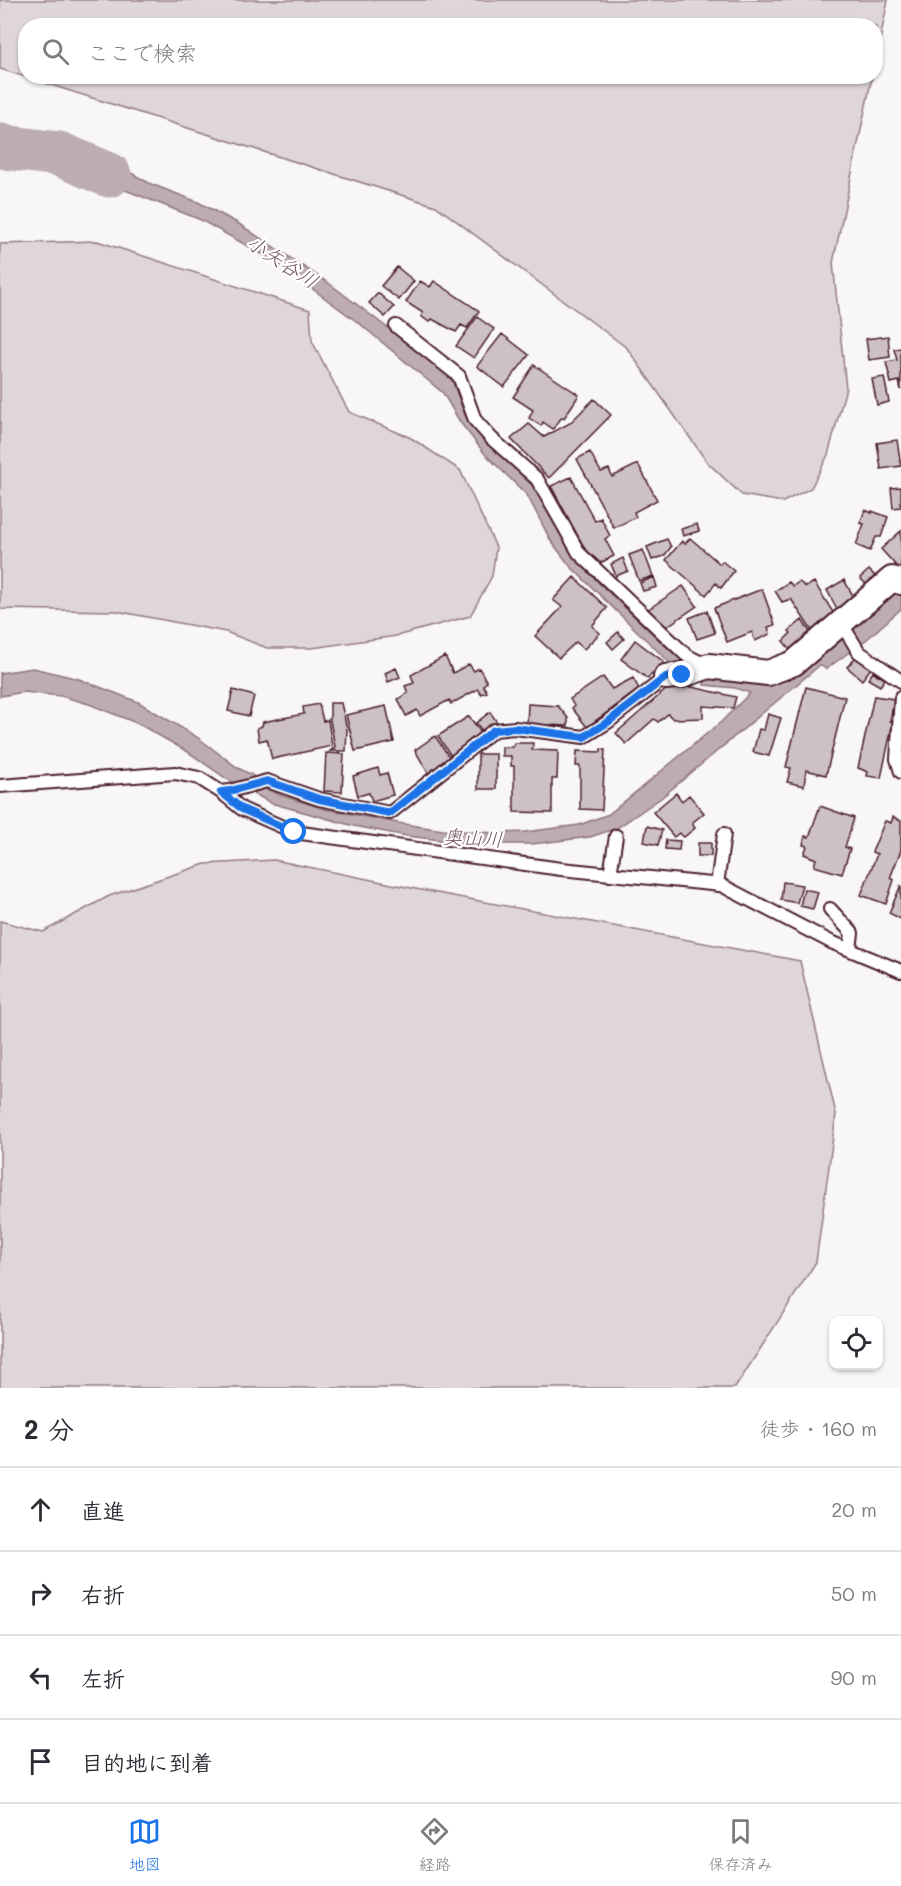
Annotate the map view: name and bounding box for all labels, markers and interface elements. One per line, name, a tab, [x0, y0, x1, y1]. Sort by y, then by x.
search box	[18, 18, 883, 84]
icon: search	[39, 35, 72, 68]
text: ここで検索	[87, 38, 197, 67]
water label: 小矢谷川	[242, 228, 324, 294]
route end	[668, 661, 694, 687]
route start	[280, 818, 306, 844]
water label: 奥山川	[442, 822, 504, 852]
map controls	[829, 1316, 883, 1370]
button: locate	[829, 1316, 883, 1370]
text: 2 分	[24, 1412, 74, 1446]
text: 徒歩 · 160 m	[760, 1415, 877, 1441]
icon: ahead	[24, 1493, 57, 1526]
text: 直進	[81, 1496, 125, 1525]
text: 20 m	[831, 1496, 877, 1522]
icon: right	[24, 1577, 57, 1610]
text: 右折	[81, 1580, 125, 1609]
text: 50 m	[831, 1580, 877, 1606]
icon: left	[24, 1661, 57, 1694]
text: 左折	[81, 1664, 125, 1693]
text: 90 m	[831, 1664, 877, 1690]
icon: arrive	[24, 1745, 57, 1778]
text: 目的地に到着	[81, 1748, 213, 1777]
tab: 地図	[128, 1815, 161, 1875]
tab: 経路	[418, 1815, 451, 1875]
tab: 保存済み	[708, 1815, 772, 1875]

